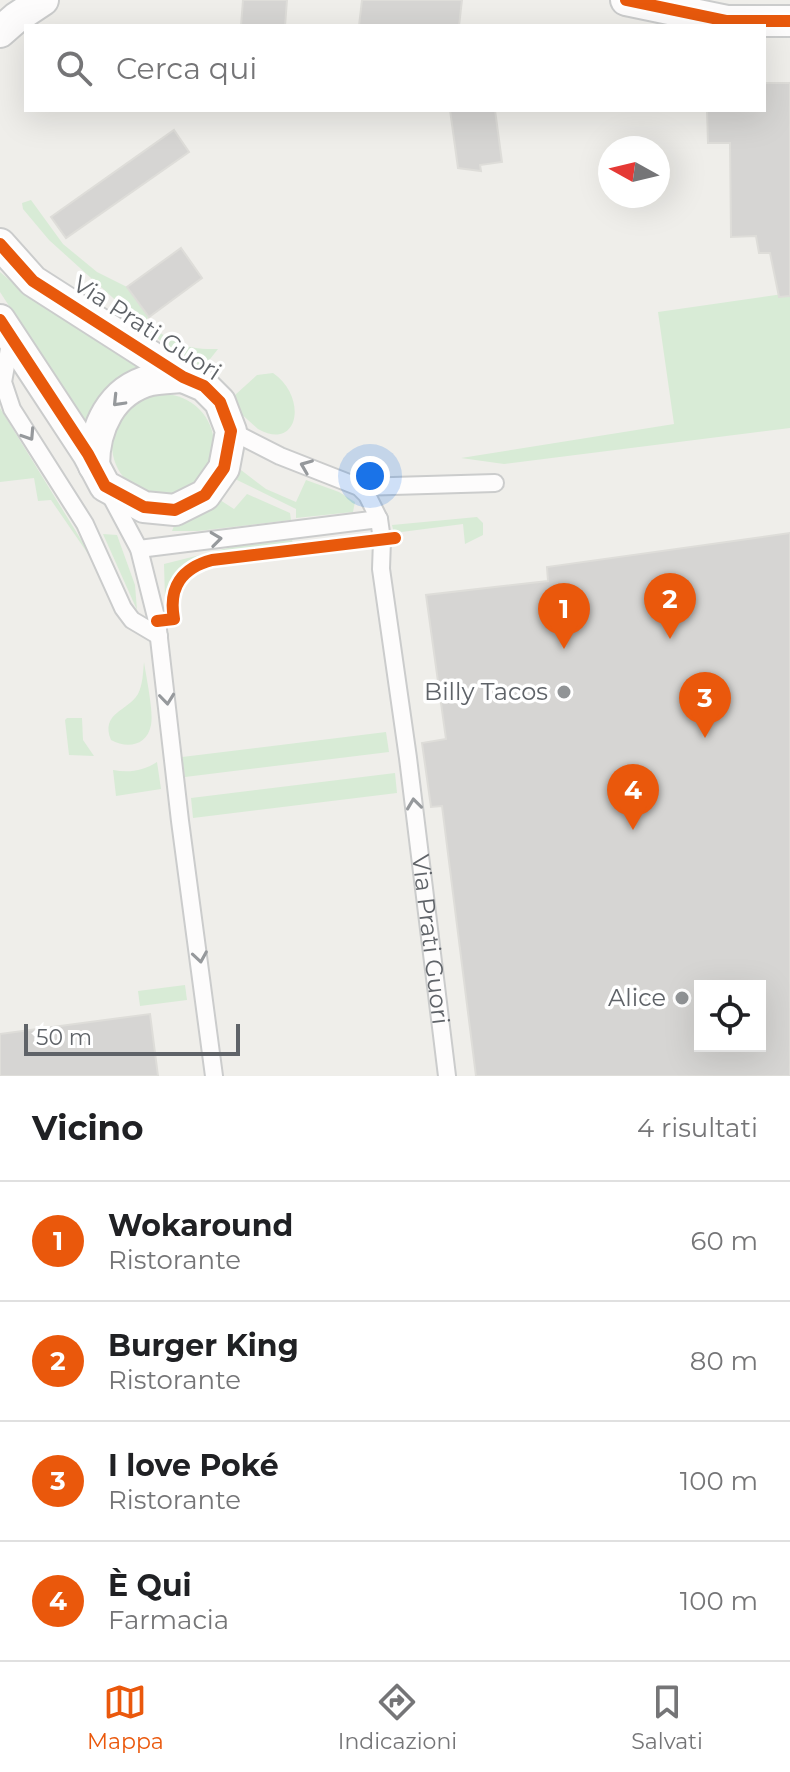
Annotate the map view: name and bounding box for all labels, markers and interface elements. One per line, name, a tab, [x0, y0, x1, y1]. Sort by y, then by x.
search box	[24, 24, 766, 112]
icon: search	[52, 46, 96, 90]
text: Cerca qui	[116, 50, 257, 87]
north arrow	[598, 136, 670, 208]
street label: Via Prati Guori	[68, 269, 227, 386]
one-way arrow	[112, 392, 127, 407]
one-way arrow	[19, 427, 34, 441]
your location	[350, 456, 390, 496]
one-way arrow	[299, 460, 314, 476]
one-way arrow	[209, 531, 223, 548]
pin: 2	[644, 573, 696, 639]
pin: 1	[538, 583, 590, 649]
pin: 3	[679, 672, 731, 738]
place label: Billy Tacos	[424, 677, 548, 706]
marker: Billy Tacos	[555, 683, 573, 701]
one-way arrow	[158, 693, 175, 706]
pin: 4	[607, 764, 659, 830]
one-way arrow	[405, 797, 422, 810]
street label: Via Prati Guori	[406, 853, 456, 1026]
one-way arrow	[190, 950, 207, 963]
map controls	[694, 980, 766, 1052]
button: locate	[694, 980, 766, 1052]
place label: Alice	[608, 983, 666, 1012]
marker: Alice	[673, 989, 691, 1007]
scale bar	[24, 1020, 240, 1056]
text: 50 m	[36, 1024, 92, 1051]
text: Vicino	[32, 1107, 144, 1149]
text: 4 risultati	[637, 1112, 758, 1144]
text: Wokaround	[108, 1207, 293, 1244]
text: 1	[53, 1225, 63, 1257]
text: 60 m	[691, 1225, 758, 1257]
text: Ristorante	[108, 1244, 241, 1276]
text: Burger King	[108, 1327, 299, 1364]
text: 2	[50, 1345, 66, 1377]
text: 80 m	[690, 1345, 758, 1377]
text: Ristorante	[108, 1364, 241, 1396]
text: I love Poké	[108, 1447, 279, 1484]
text: 3	[50, 1465, 66, 1497]
text: 100 m	[680, 1465, 758, 1497]
text: Ristorante	[108, 1484, 241, 1516]
text: È Qui	[108, 1567, 192, 1604]
text: 4	[49, 1585, 67, 1617]
text: 100 m	[680, 1585, 758, 1617]
text: Farmacia	[108, 1604, 229, 1636]
tab: Mappa	[87, 1680, 164, 1755]
tab: Indicazioni	[338, 1680, 457, 1755]
tab: Salvati	[631, 1680, 703, 1755]

